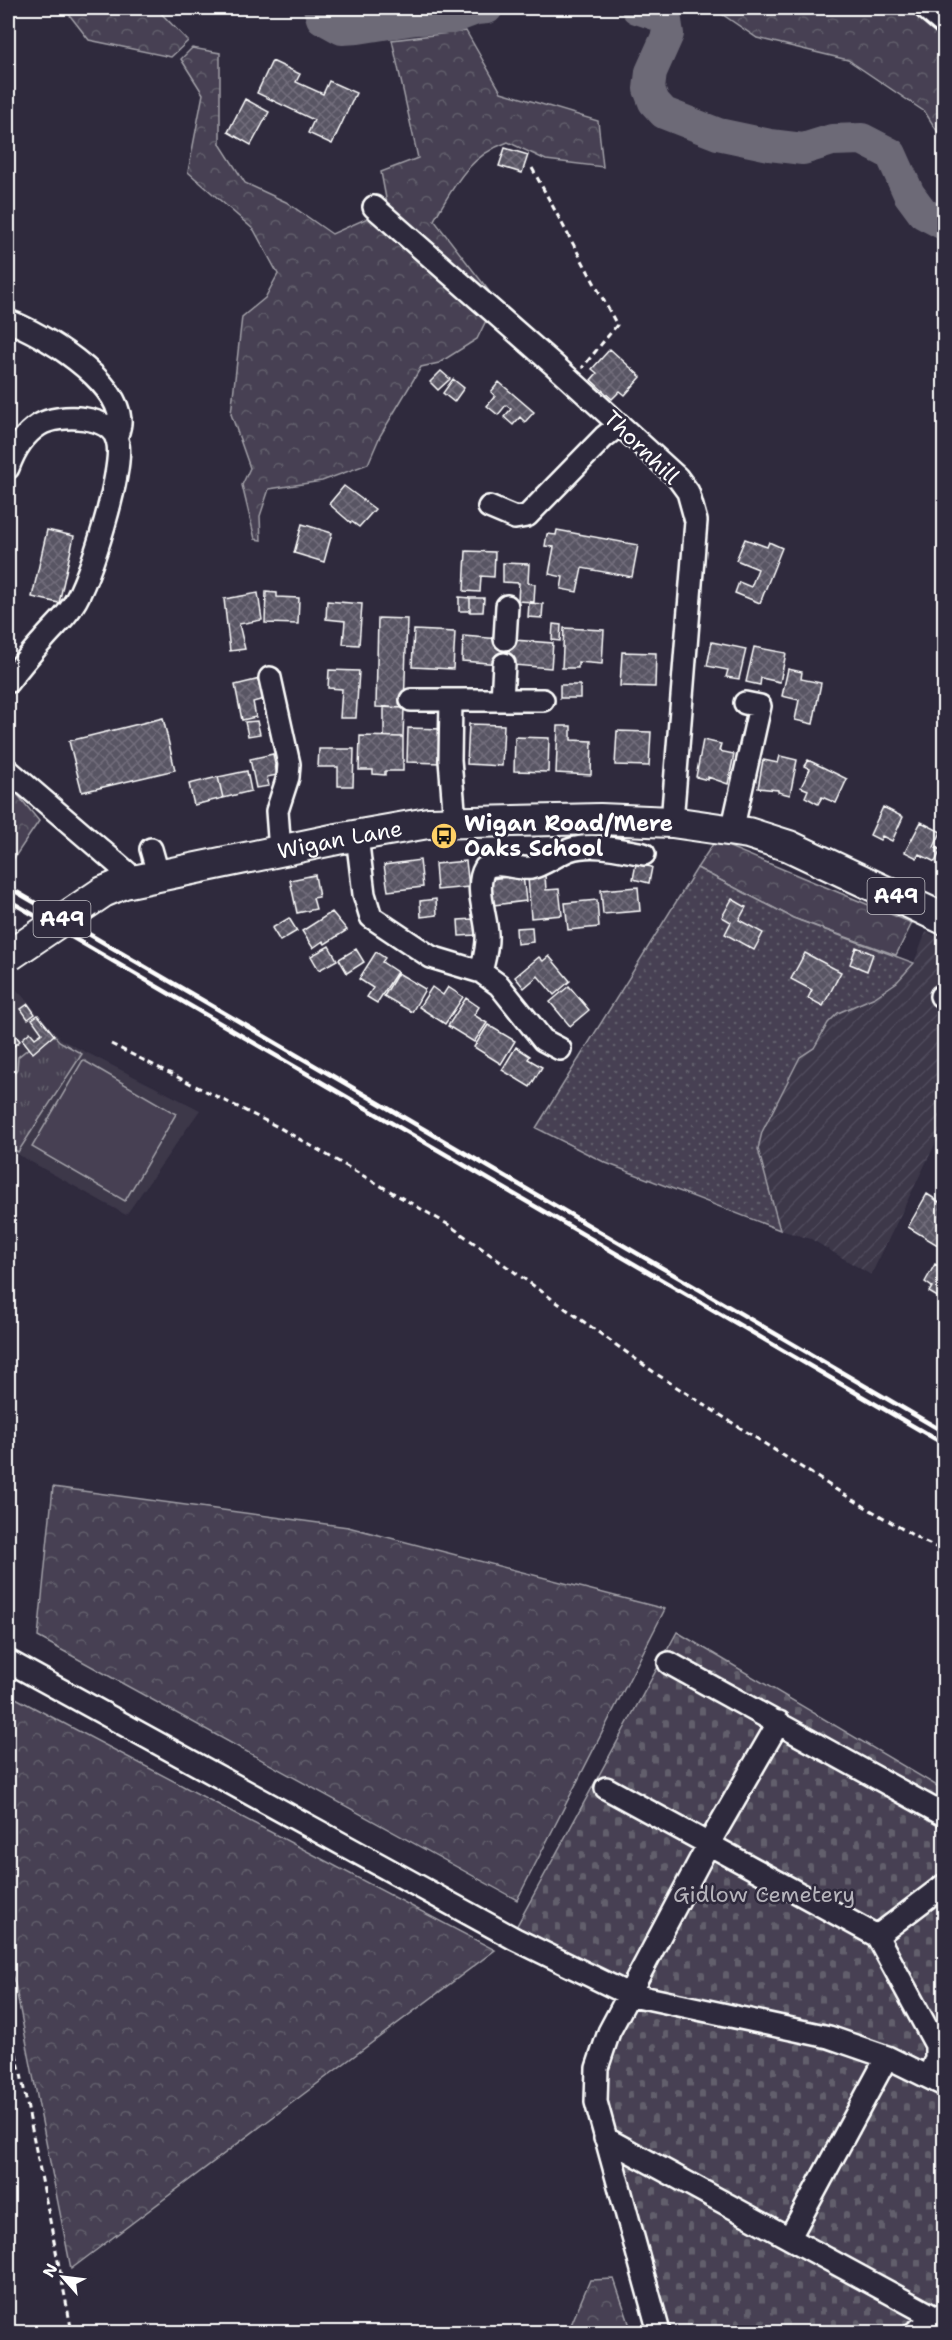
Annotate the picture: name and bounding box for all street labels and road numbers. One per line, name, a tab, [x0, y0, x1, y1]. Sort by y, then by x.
street label: Thornhill	[597, 404, 686, 491]
street label: Wigan Lane	[275, 814, 404, 866]
road number: A49	[868, 878, 924, 914]
road number: A49	[34, 901, 90, 937]

